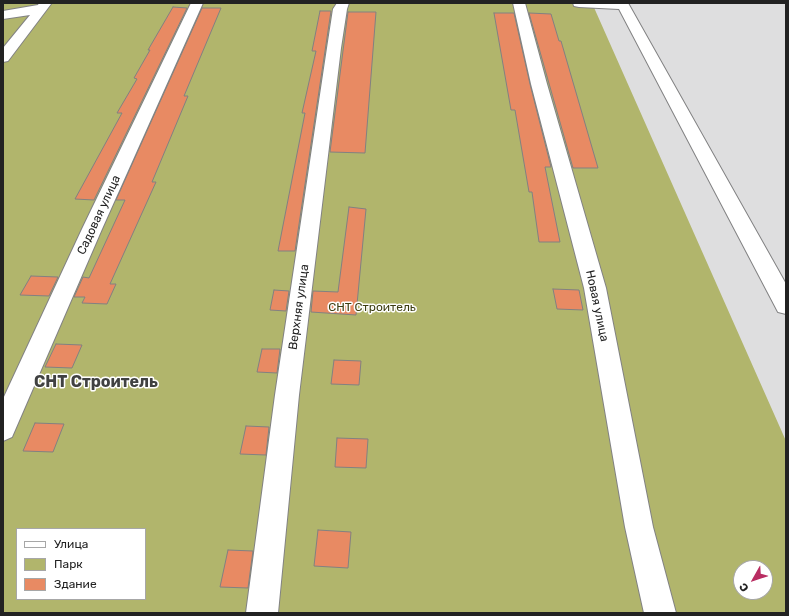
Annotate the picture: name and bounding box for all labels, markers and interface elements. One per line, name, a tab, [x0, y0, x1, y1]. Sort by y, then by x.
street label: Садовая улица	[74, 173, 124, 257]
street label: Верхняя улица	[286, 263, 312, 351]
street label: Новая улица	[582, 269, 612, 343]
park label: СНТ Строитель	[328, 301, 416, 315]
district label: СНТ Строитель	[34, 372, 158, 392]
legend	[16, 528, 146, 600]
text: Улица	[54, 537, 88, 551]
text: Парк	[54, 557, 83, 571]
north arrow	[733, 560, 773, 600]
text: Здание	[54, 577, 97, 591]
text: С	[737, 580, 752, 594]

